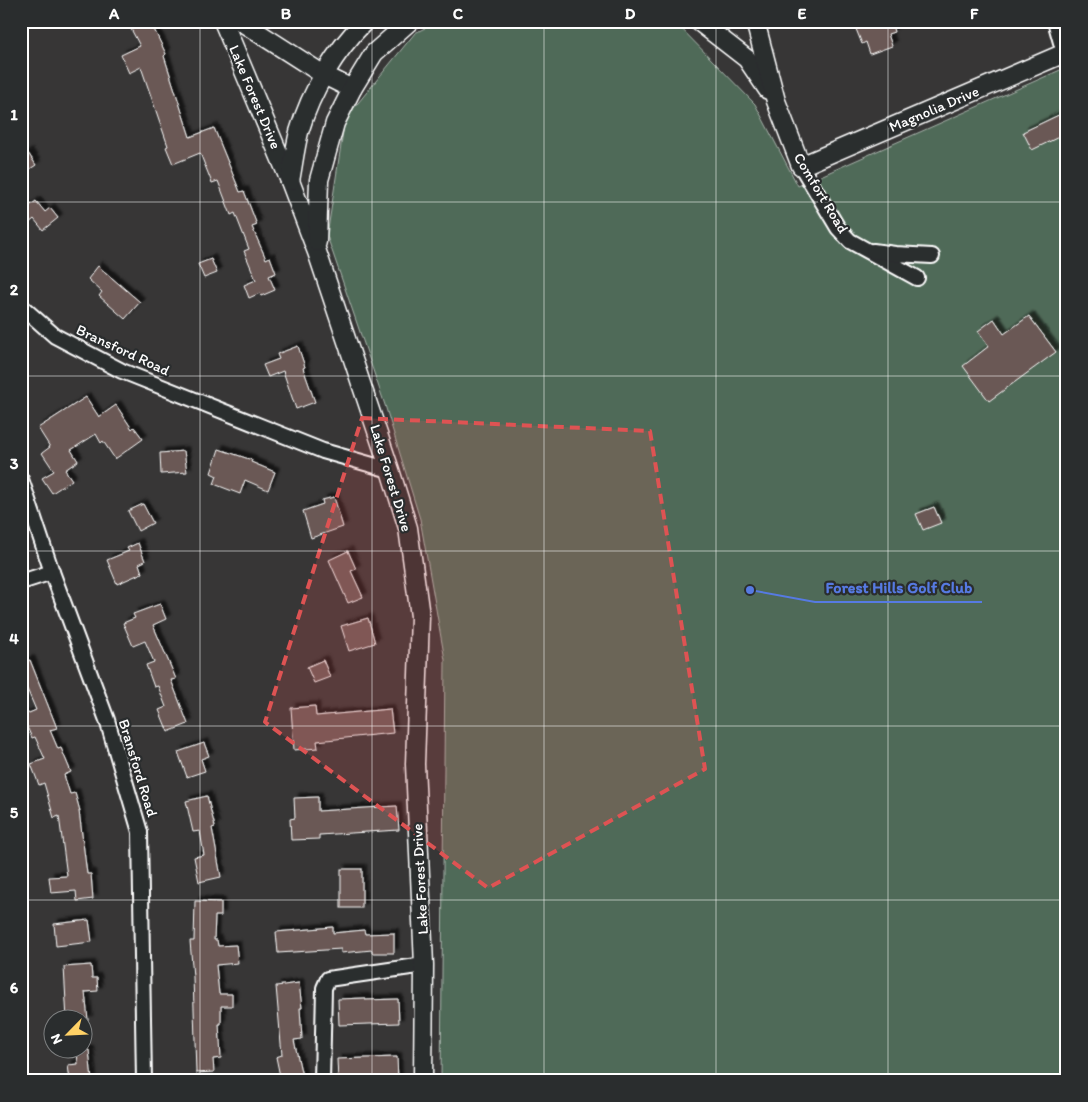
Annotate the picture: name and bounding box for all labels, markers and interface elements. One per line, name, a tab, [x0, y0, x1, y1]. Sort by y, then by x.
text: A	[108, 4, 120, 23]
text: B	[281, 4, 292, 23]
text: C	[453, 4, 464, 23]
text: D	[625, 4, 636, 23]
text: E	[798, 4, 807, 23]
text: F	[970, 4, 979, 23]
street label: Lake Forest Drive	[225, 42, 285, 152]
street label: Magnolia Drive	[886, 82, 982, 136]
text: 1	[10, 105, 18, 124]
street label: Comfort Road	[790, 149, 852, 237]
text: 2	[10, 280, 19, 299]
street label: Bransford Road	[73, 320, 173, 380]
street label: Lake Forest Drive	[366, 422, 416, 534]
text: 3	[10, 454, 19, 473]
callout: Forest Hills Golf Club	[815, 571, 982, 602]
text: Forest Hills Golf Club	[826, 578, 972, 597]
text: 4	[9, 629, 19, 648]
street label: Bransford Road	[115, 717, 162, 820]
text: 5	[10, 803, 19, 822]
street label: Lake Forest Drive	[408, 823, 432, 935]
text: 6	[10, 978, 19, 997]
north arrow	[42, 1010, 92, 1060]
text: N	[47, 1031, 66, 1047]

